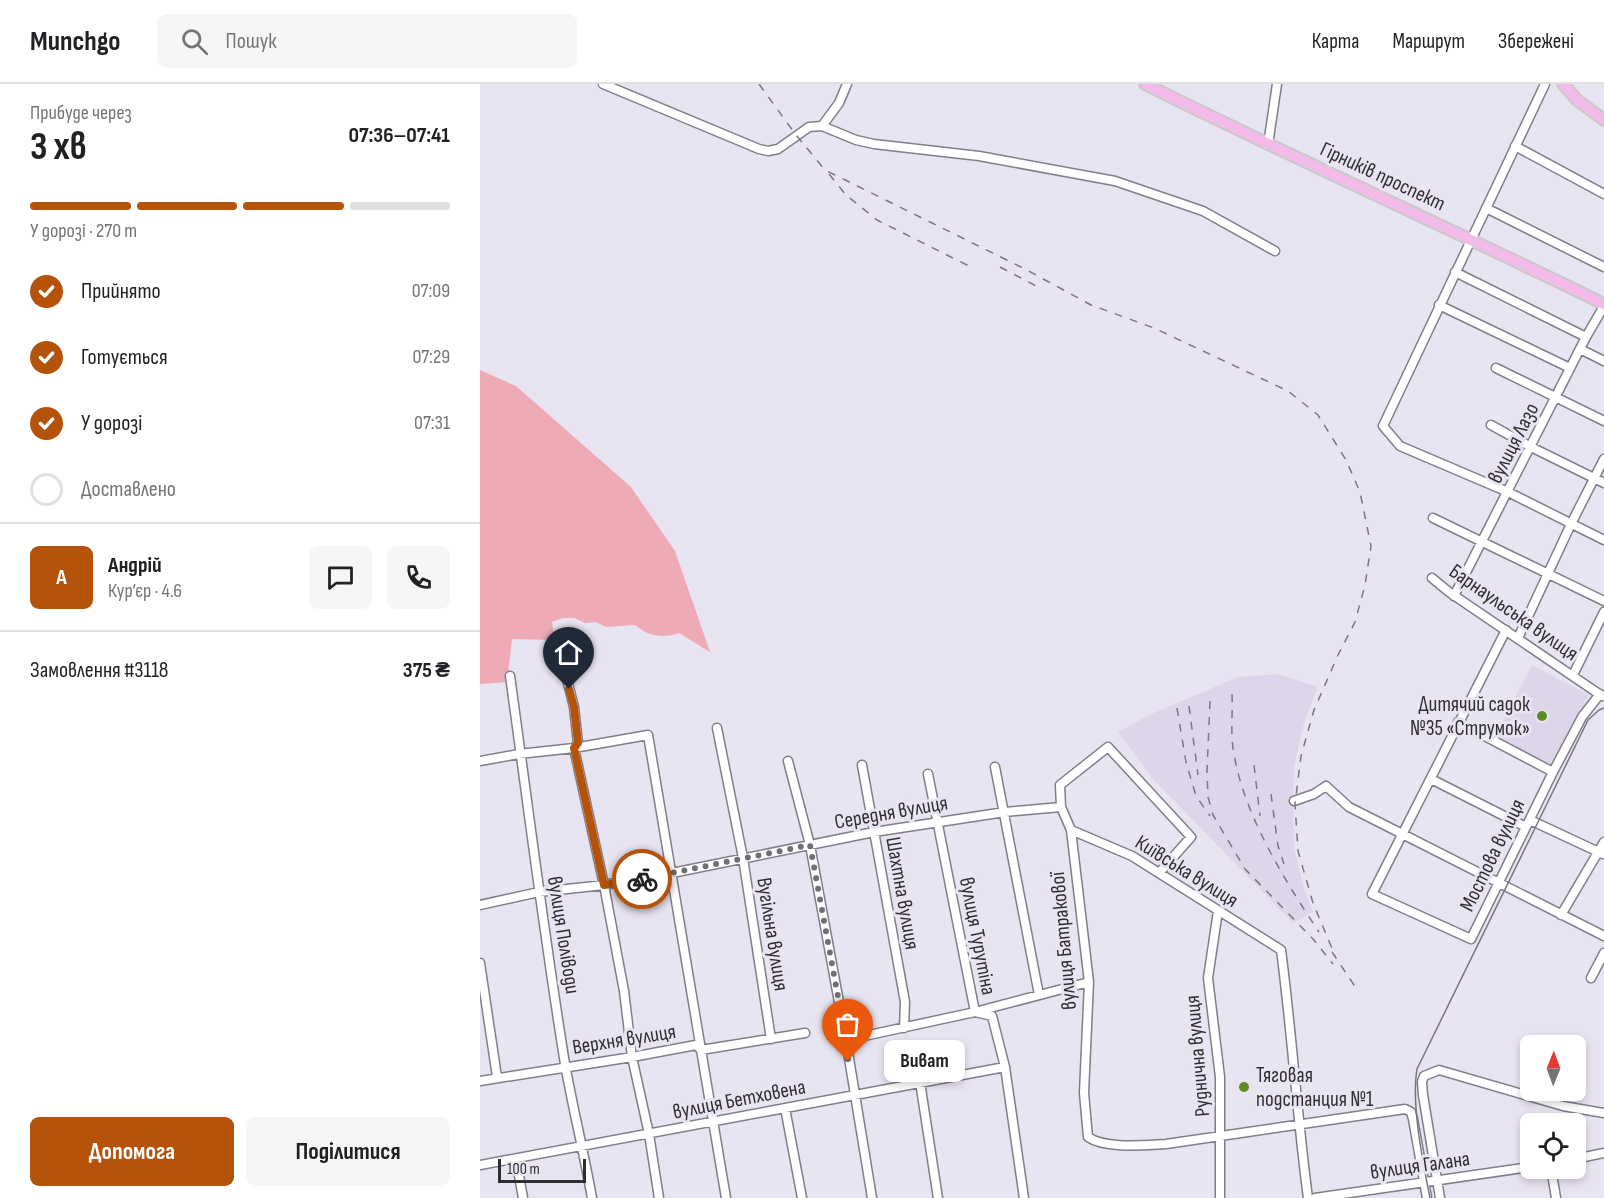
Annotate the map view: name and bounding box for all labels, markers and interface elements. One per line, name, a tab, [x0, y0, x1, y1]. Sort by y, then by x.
search box	[157, 14, 577, 68]
text: Munchgo	[30, 25, 121, 58]
icon: search	[178, 25, 211, 58]
text: Пошук	[226, 28, 277, 55]
text: Карта	[1312, 29, 1359, 54]
text: Маршрут	[1392, 29, 1465, 54]
text: Збережені	[1498, 29, 1574, 54]
text: Прибуде через	[30, 101, 132, 125]
text: 07:36–07:41	[348, 122, 450, 149]
text: 3 хв	[30, 124, 87, 171]
street label: Гірників проспект	[1316, 137, 1449, 216]
text: У дорозі · 270 m	[30, 219, 137, 243]
icon: check	[30, 275, 63, 308]
text: Прийнято	[81, 278, 161, 305]
text: 07:09	[412, 279, 450, 303]
icon: check	[30, 341, 63, 374]
text: Готується	[81, 344, 168, 371]
text: 07:29	[412, 345, 450, 369]
street label: вулиця Лазо	[1483, 399, 1544, 488]
icon: check	[30, 407, 63, 440]
text: У дорозі	[81, 410, 142, 437]
text: 07:31	[414, 411, 450, 435]
text: Доставлено	[81, 476, 176, 503]
button: chat	[309, 546, 372, 609]
button: phone	[387, 546, 450, 609]
text: Андрій	[108, 552, 162, 579]
street label: Барнаульська вулиця	[1444, 559, 1583, 666]
text: А	[56, 564, 67, 591]
text: Кур’єр · 4.6	[108, 579, 182, 603]
pin	[543, 627, 594, 689]
icon: home	[552, 636, 585, 669]
text: Замовлення #3118	[30, 657, 169, 684]
text: 375 ₴	[403, 657, 450, 684]
place label: Дитячий садок №35 «Струмок»	[1410, 692, 1530, 741]
marker: Дитячий садок №35 «Струмок»	[1535, 709, 1549, 723]
street label: Середня вулиця	[833, 790, 950, 835]
street label: Мостова вулиця	[1455, 795, 1530, 915]
street label: Київська вулиця	[1131, 830, 1243, 913]
street label: Шахтна вулиця	[880, 835, 925, 951]
courier	[612, 849, 672, 909]
icon: bike	[626, 863, 659, 896]
street label: вулиця Батракової	[1045, 870, 1082, 1011]
street label: вулиця Поліводи	[542, 874, 585, 996]
street label: вулиця Турутіна	[954, 875, 1001, 997]
street label: Вугільна вулиця	[751, 876, 794, 993]
street label: Руднична вулиця	[1180, 994, 1215, 1118]
pin	[822, 999, 873, 1061]
icon: bag	[831, 1008, 864, 1041]
street label: Верхня вулиця	[571, 1019, 678, 1060]
north arrow	[1520, 1035, 1586, 1101]
map controls	[1520, 1035, 1586, 1179]
callout: Виват	[884, 1040, 965, 1082]
text: Виват	[900, 1049, 949, 1073]
place label: Тяговая подстанция №1	[1256, 1063, 1374, 1112]
street label: вулиця Бетховена	[671, 1074, 808, 1125]
marker: Тяговая подстанция №1	[1237, 1080, 1251, 1094]
button: locate	[1520, 1113, 1586, 1179]
button: Допомога	[30, 1117, 234, 1186]
button: Поділитися	[246, 1117, 450, 1186]
street label: вулиця Галана	[1369, 1146, 1471, 1185]
scale bar	[498, 1156, 586, 1184]
text: 100 m	[507, 1160, 540, 1179]

